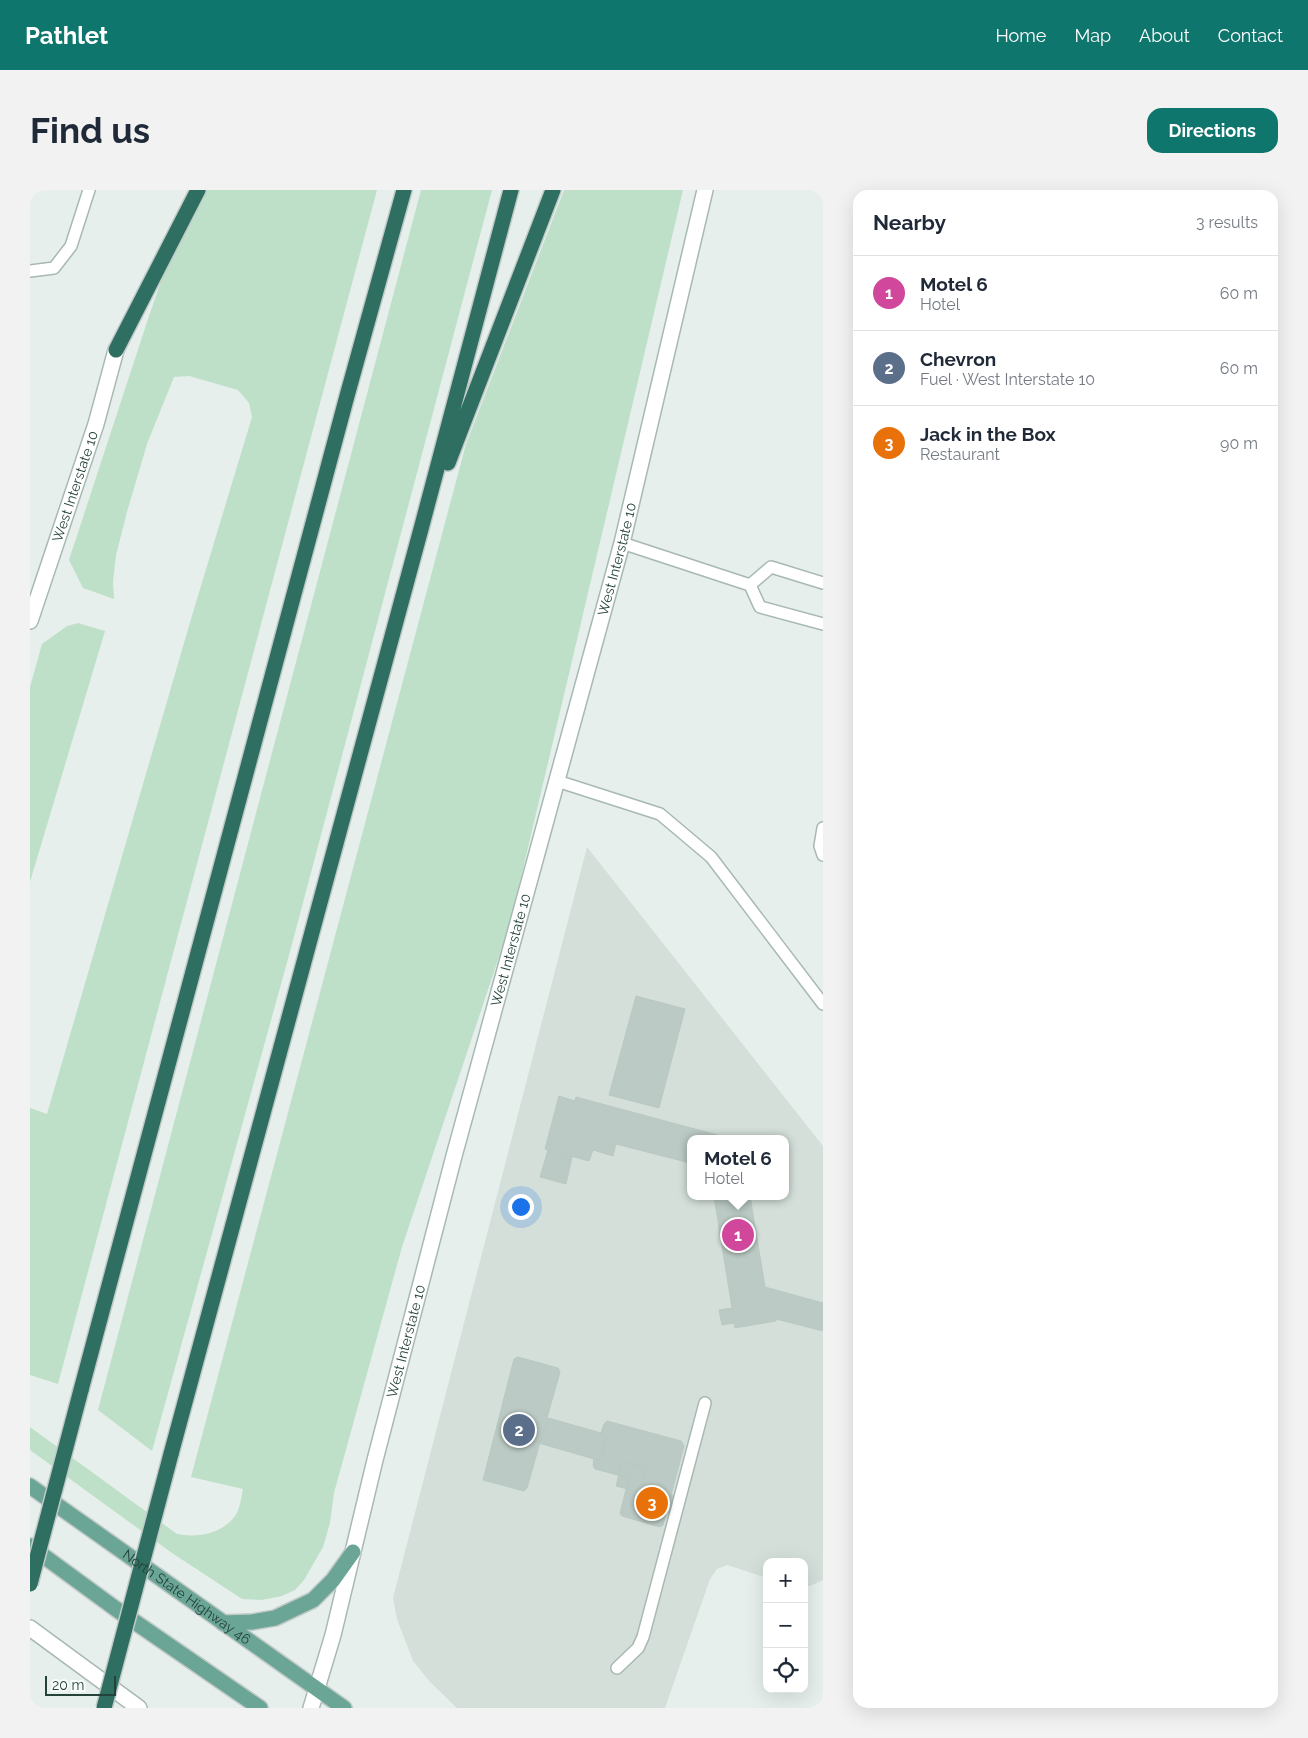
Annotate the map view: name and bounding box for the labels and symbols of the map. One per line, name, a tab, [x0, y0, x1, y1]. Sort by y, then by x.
street label: West Interstate 10	[49, 429, 101, 544]
street label: West Interstate 10	[594, 501, 639, 617]
street label: West Interstate 10	[487, 892, 534, 1008]
your location	[508, 1194, 534, 1220]
pin: 1	[722, 1216, 754, 1254]
street label: West Interstate 10	[384, 1283, 428, 1399]
pin: 2	[503, 1411, 535, 1449]
pin: 3	[636, 1484, 668, 1522]
street label: North State Highway 46	[120, 1546, 254, 1648]
scale bar	[45, 1673, 116, 1696]

